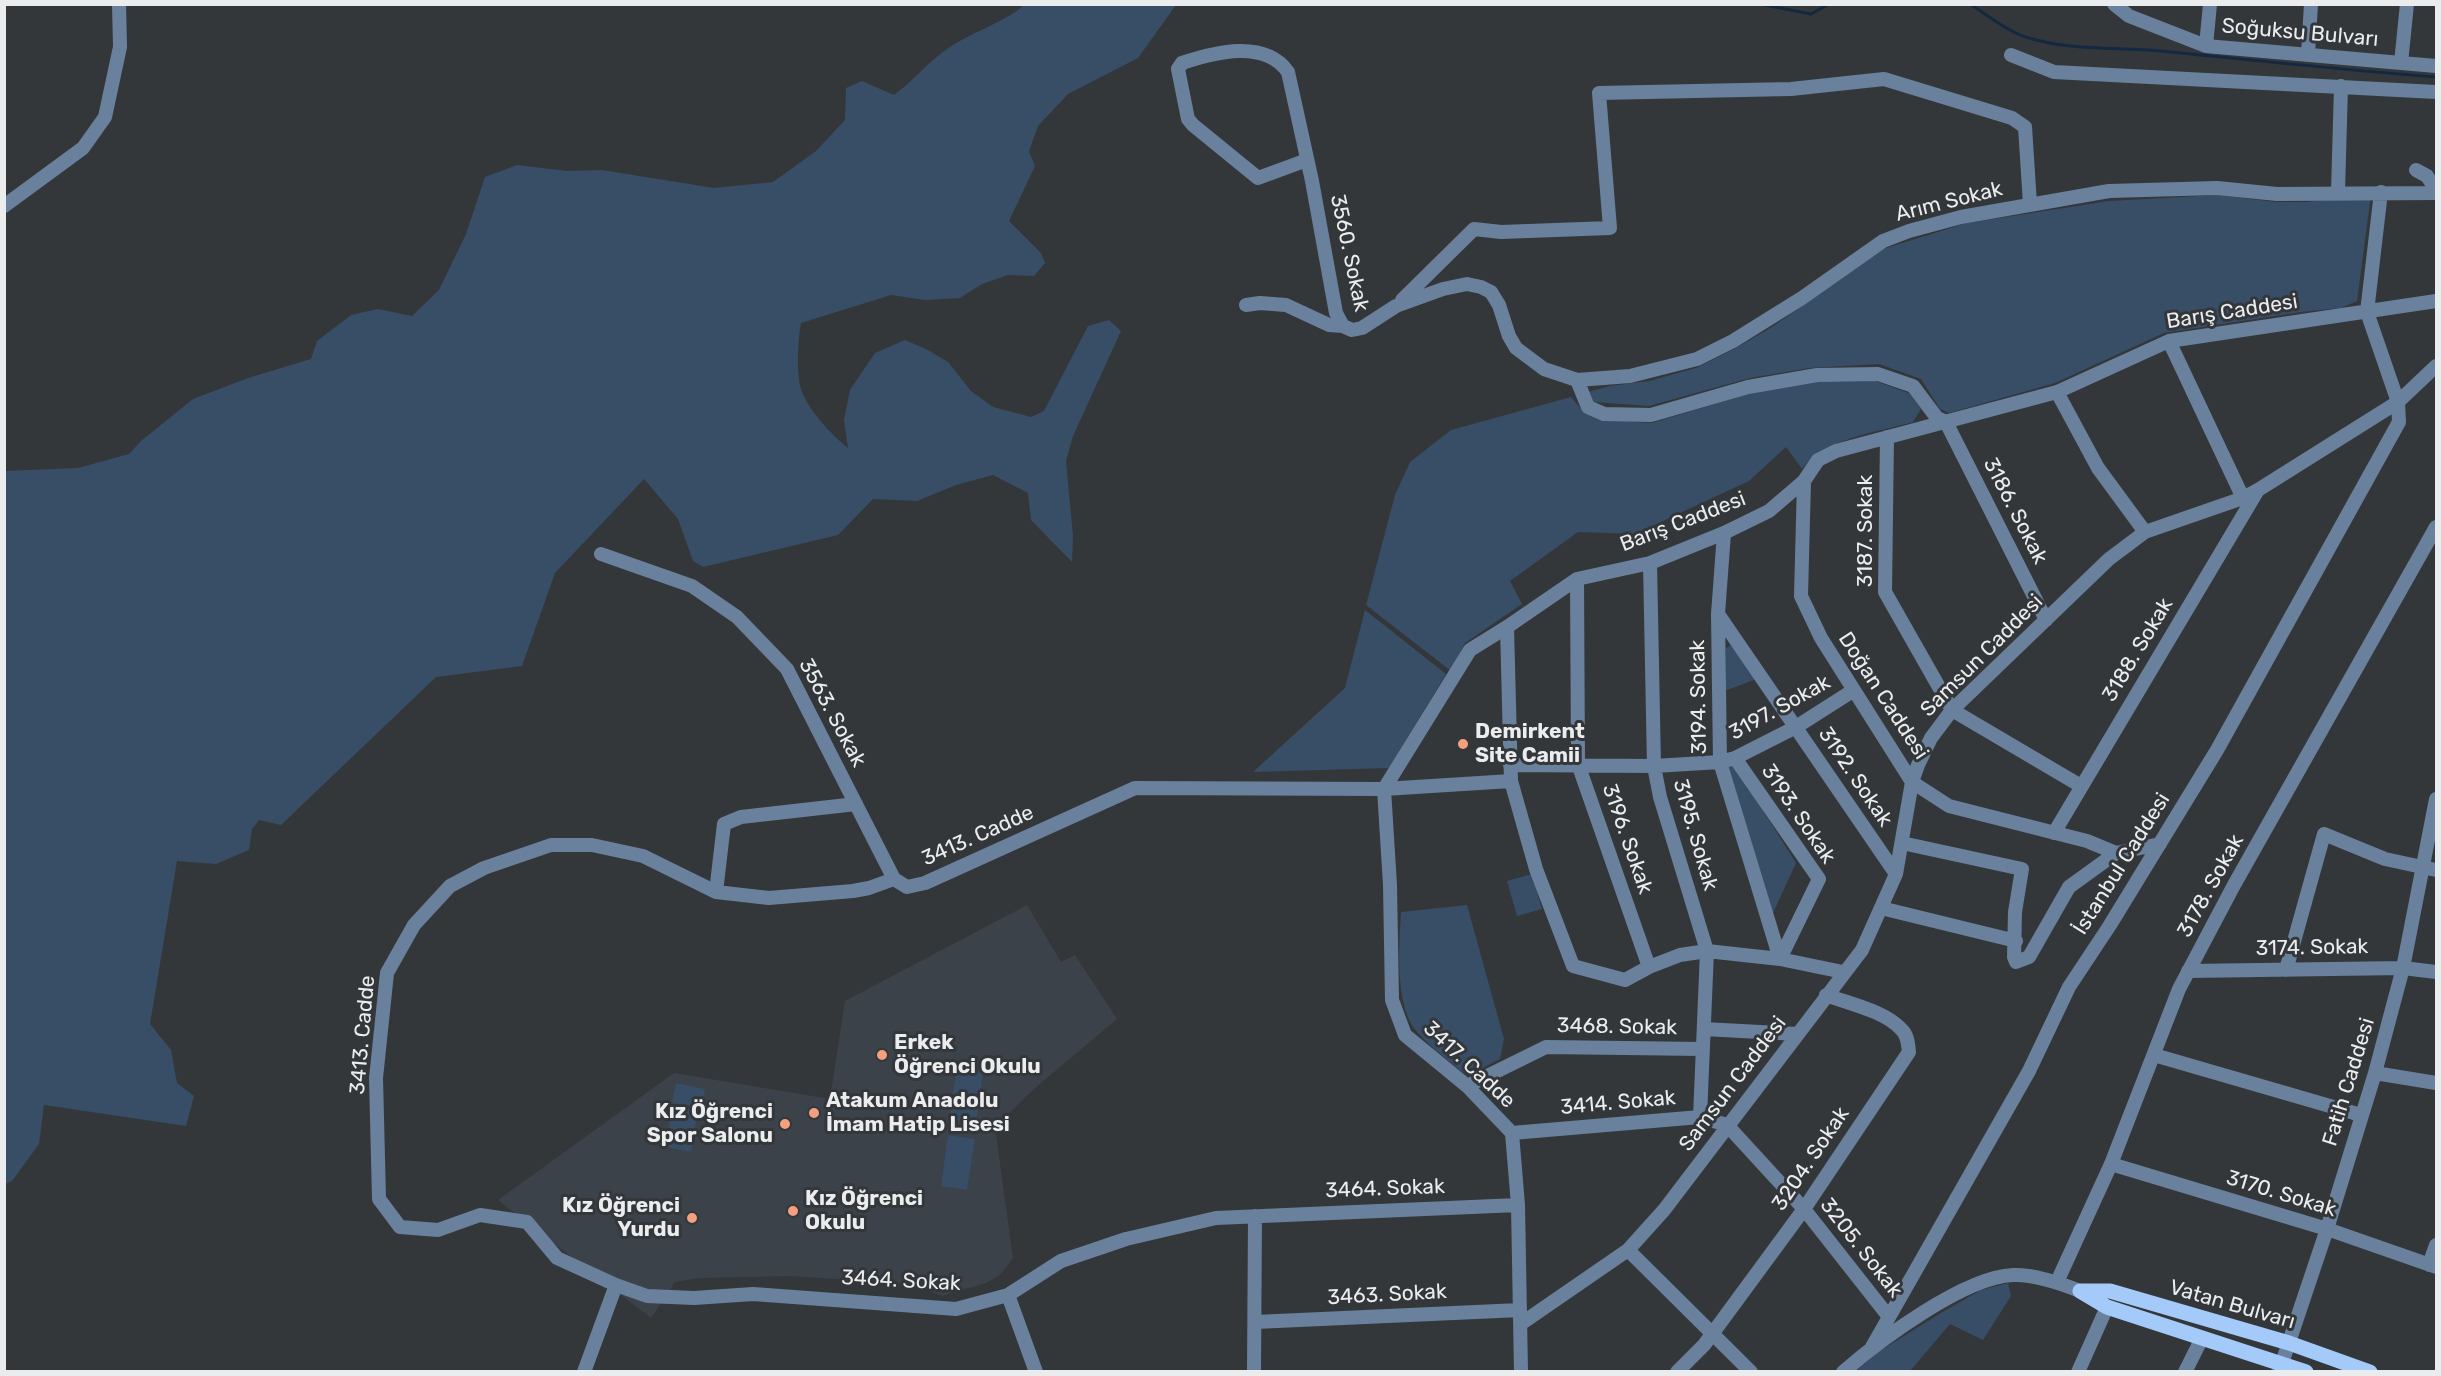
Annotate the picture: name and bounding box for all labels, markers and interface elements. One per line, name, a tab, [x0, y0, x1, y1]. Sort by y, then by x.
street label: Soğuksu Bulvarı	[2221, 14, 2379, 52]
street label: Arım Sokak	[1893, 177, 2005, 227]
street label: 3560. Sokak	[1324, 192, 1374, 314]
street label: Barış Caddesi	[2165, 289, 2299, 335]
street label: 3186. Sokak	[1977, 454, 2053, 568]
street label: 3187. Sokak	[1853, 475, 1879, 587]
street label: Barış Caddesi	[1617, 486, 1749, 558]
street label: Samsun Caddesi	[1916, 590, 2048, 722]
street label: 3188. Sokak	[2097, 594, 2179, 706]
street label: Doğan Caddesi	[1832, 628, 1934, 764]
street label: 3194. Sokak	[1685, 639, 1713, 755]
street label: 3563. Sokak	[793, 655, 871, 771]
street label: 3197. Sokak	[1725, 670, 1835, 746]
place label: Demirkent Site Camii	[1475, 719, 1585, 769]
street label: 3192. Sokak	[1813, 722, 1897, 832]
marker: Demirkent Site Camii	[1456, 737, 1470, 751]
street label: 3193. Sokak	[1756, 759, 1840, 869]
street label: 3195. Sokak	[1667, 776, 1723, 894]
street label: 3196. Sokak	[1596, 781, 1658, 897]
street label: İstanbul Caddesi	[2068, 788, 2176, 940]
street label: 3413. Cadde	[918, 800, 1038, 872]
street label: 3178. Sokak	[2172, 830, 2250, 942]
street label: 3174. Sokak	[2255, 934, 2369, 962]
street label: 3413. Cadde	[345, 974, 381, 1096]
street label: Samsun Caddesi	[1674, 1011, 1792, 1157]
street label: 3468. Sokak	[1557, 1013, 1677, 1041]
street label: Fatih Caddesi	[2318, 1015, 2380, 1149]
street label: 3417. Cadde	[1418, 1016, 1520, 1114]
place label: Erkek Öğrenci Okulu	[894, 1030, 1041, 1080]
marker: Erkek Öğrenci Okulu	[875, 1048, 889, 1062]
street label: 3414. Sokak	[1559, 1085, 1677, 1121]
place label: Atakum Anadolu İmam Hatip Lisesi	[826, 1088, 1010, 1138]
place label: Kız Öğrenci Spor Salonu	[647, 1099, 773, 1149]
street label: 3204. Sokak	[1767, 1102, 1855, 1216]
marker: Atakum Anadolu İmam Hatip Lisesi	[807, 1106, 821, 1120]
marker: Kız Öğrenci Spor Salonu	[778, 1117, 792, 1131]
street label: 3170. Sokak	[2223, 1165, 2339, 1223]
street label: 3464. Sokak	[1325, 1174, 1445, 1204]
place label: Kız Öğrenci Okulu	[805, 1186, 923, 1236]
place label: Kız Öğrenci Yurdu	[562, 1193, 680, 1243]
street label: 3205. Sokak	[1814, 1193, 1908, 1303]
marker: Kız Öğrenci Okulu	[786, 1204, 800, 1218]
marker: Kız Öğrenci Yurdu	[685, 1211, 699, 1225]
street label: 3464. Sokak	[841, 1265, 961, 1297]
street label: Vatan Bulvarı	[2166, 1275, 2298, 1335]
street label: 3463. Sokak	[1327, 1279, 1447, 1311]

